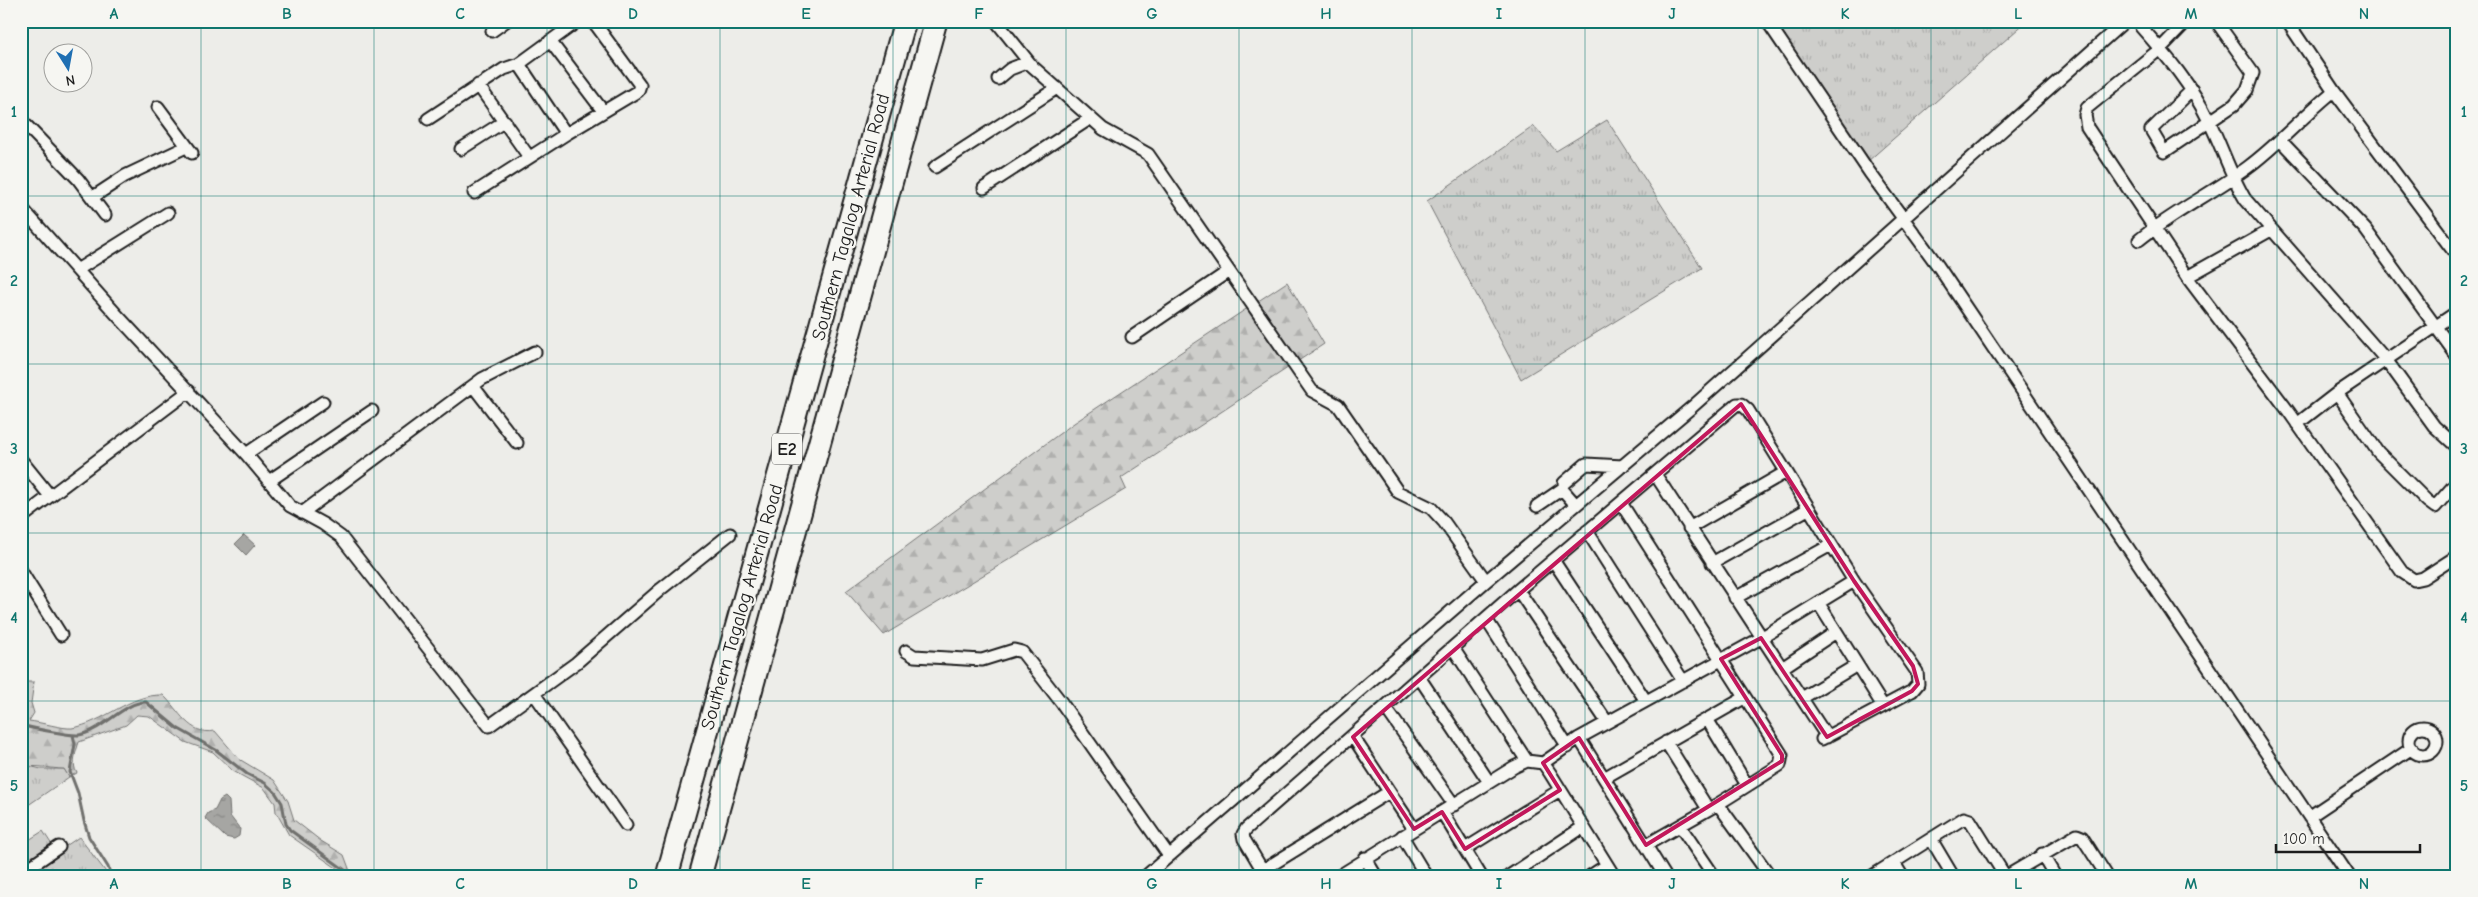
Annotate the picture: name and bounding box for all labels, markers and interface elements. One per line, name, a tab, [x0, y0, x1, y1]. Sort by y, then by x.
text: A	[110, 5, 119, 23]
text: B	[282, 5, 292, 23]
text: C	[455, 5, 465, 23]
text: D	[628, 5, 638, 23]
text: E	[801, 5, 811, 23]
text: F	[974, 5, 984, 23]
text: G	[1146, 5, 1158, 23]
text: H	[1320, 5, 1332, 23]
text: I	[1496, 5, 1502, 23]
text: J	[1668, 5, 1676, 23]
text: K	[1840, 5, 1850, 23]
text: L	[2014, 5, 2022, 23]
text: M	[2185, 5, 2198, 23]
text: N	[2359, 5, 2369, 23]
north arrow	[42, 42, 92, 92]
text: N	[64, 71, 76, 89]
street label: Southern Tagalog Arterial Road	[807, 91, 895, 343]
text: 1	[11, 103, 17, 121]
text: 1	[2461, 103, 2467, 121]
text: 2	[10, 272, 18, 290]
text: 2	[2460, 272, 2468, 290]
road number: E2	[772, 434, 802, 464]
text: 3	[10, 440, 18, 458]
text: 3	[2460, 440, 2468, 458]
street label: Southern Tagalog Arterial Road	[696, 482, 788, 732]
text: 4	[10, 609, 18, 627]
text: 4	[2460, 609, 2468, 627]
text: 5	[10, 777, 18, 795]
text: 5	[2460, 777, 2468, 795]
scale bar	[2276, 822, 2419, 854]
text: 100 m	[2283, 830, 2325, 848]
text: A	[110, 875, 119, 893]
text: B	[282, 875, 292, 893]
text: C	[455, 875, 465, 893]
text: D	[628, 875, 638, 893]
text: E	[801, 875, 811, 893]
text: F	[974, 875, 984, 893]
text: G	[1146, 875, 1158, 893]
text: H	[1320, 875, 1332, 893]
text: I	[1496, 875, 1502, 893]
text: J	[1668, 875, 1676, 893]
text: K	[1840, 875, 1850, 893]
text: L	[2014, 875, 2022, 893]
text: M	[2185, 875, 2198, 893]
text: N	[2359, 875, 2369, 893]

